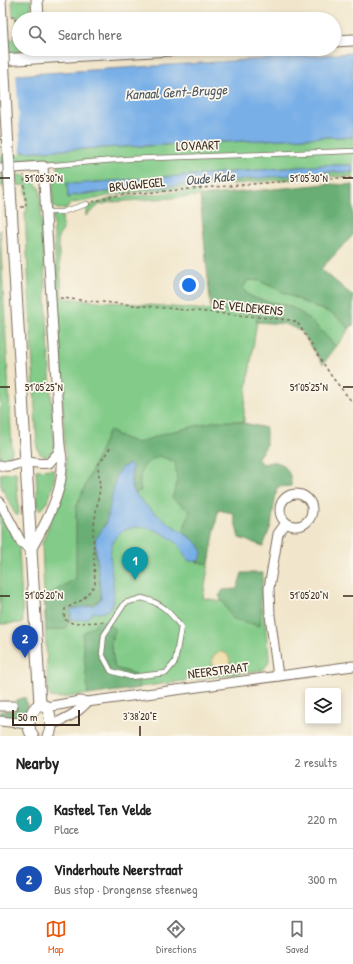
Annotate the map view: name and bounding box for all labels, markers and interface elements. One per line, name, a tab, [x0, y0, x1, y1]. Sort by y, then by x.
search box	[12, 12, 341, 56]
icon: search	[26, 23, 48, 45]
text: Search here	[58, 24, 122, 45]
water label: Kanaal Gent-Brugge	[124, 79, 229, 105]
street label: LOVAART	[176, 135, 221, 155]
water label: Oude Kale	[184, 166, 237, 189]
text: 51°05'30"N	[25, 172, 63, 185]
street label: BRUGWEGEL	[108, 172, 166, 196]
text: 51°05'30"N	[290, 172, 328, 185]
your location	[179, 275, 199, 295]
street label: DE VELDEKENS	[212, 294, 284, 320]
text: 51°05'25"N	[25, 381, 63, 394]
text: 51°05'25"N	[290, 381, 328, 394]
pin: 1	[122, 547, 148, 580]
text: 51°05'20"N	[25, 589, 63, 602]
text: 51°05'20"N	[290, 589, 328, 602]
pin: 2	[12, 625, 38, 658]
street label: NEERSTRAAT	[187, 657, 250, 683]
map controls	[305, 688, 341, 724]
button: layers	[305, 688, 341, 724]
scale bar	[12, 708, 80, 727]
text: 50 m	[18, 710, 38, 724]
text: 3°38'20"E	[123, 710, 158, 723]
text: Nearby	[16, 751, 59, 774]
text: 2 results	[295, 753, 337, 771]
text: Kasteel Ten Velde	[54, 799, 151, 820]
text: 1	[27, 810, 31, 828]
text: 220 m	[307, 810, 337, 828]
text: Place	[54, 820, 79, 838]
text: Vinderhoute Neerstraat	[54, 859, 182, 880]
text: 2	[26, 870, 32, 888]
text: 300 m	[308, 870, 337, 888]
text: Bus stop · Drongense steenweg	[54, 880, 198, 898]
tab: Map	[45, 918, 67, 956]
tab: Directions	[156, 918, 197, 956]
tab: Saved	[286, 918, 308, 956]

